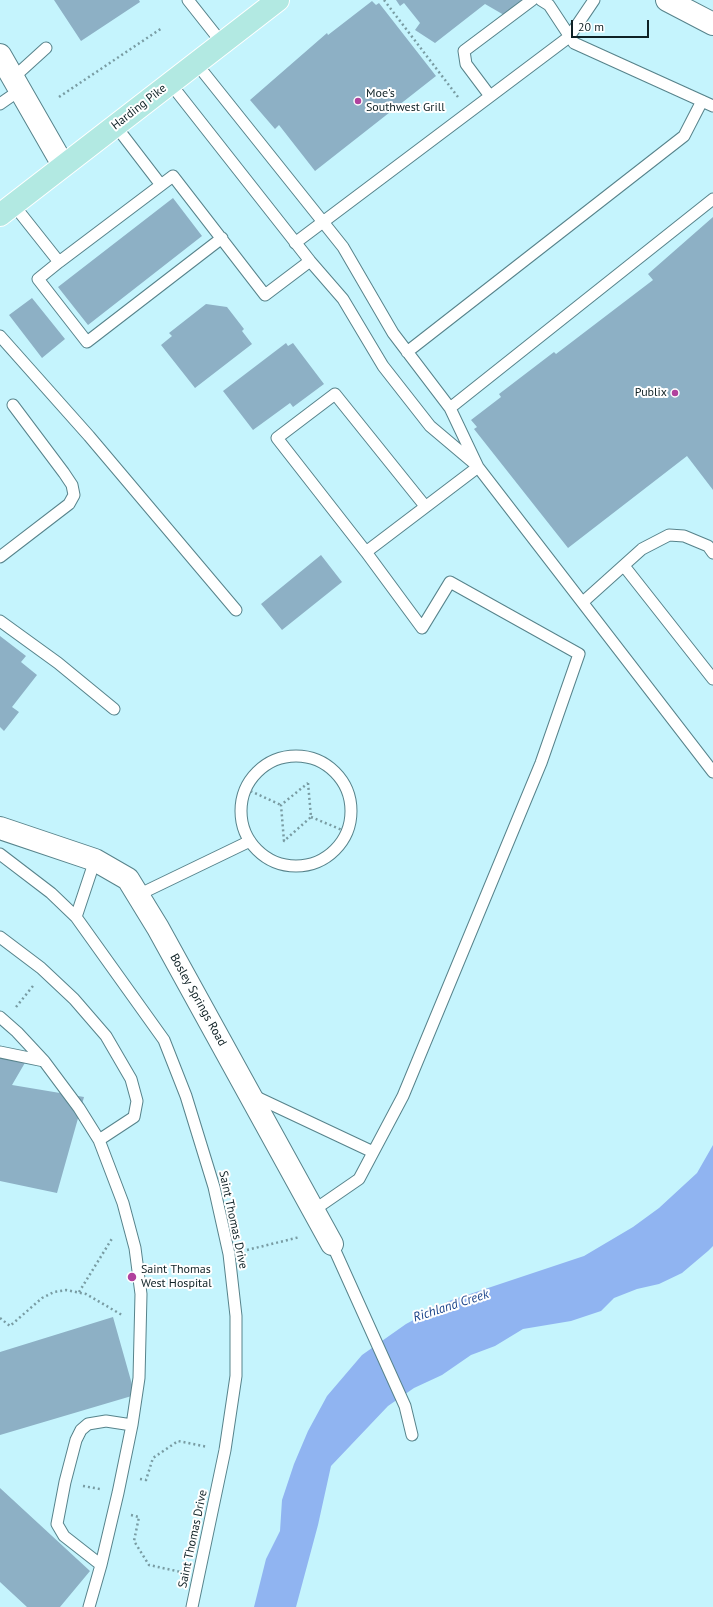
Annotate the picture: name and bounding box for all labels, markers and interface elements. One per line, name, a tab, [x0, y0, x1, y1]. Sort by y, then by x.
scale bar	[573, 12, 651, 38]
text: 20 m	[578, 19, 604, 34]
street label: Harding Pike	[109, 81, 169, 133]
place label: Moe's Southwest Grill	[366, 87, 445, 115]
marker: Moe's Southwest Grill	[353, 96, 363, 106]
place label: Publix	[635, 386, 667, 400]
marker: Publix	[670, 388, 680, 398]
street label: Bosley Springs Road	[167, 951, 229, 1049]
street label: Saint Thomas Drive	[216, 1170, 250, 1270]
place label: Saint Thomas West Hospital	[141, 1263, 212, 1291]
marker: Saint Thomas West Hospital	[126, 1271, 138, 1283]
water label: Richland Creek	[411, 1286, 491, 1326]
street label: Saint Thomas Drive	[176, 1489, 210, 1589]

